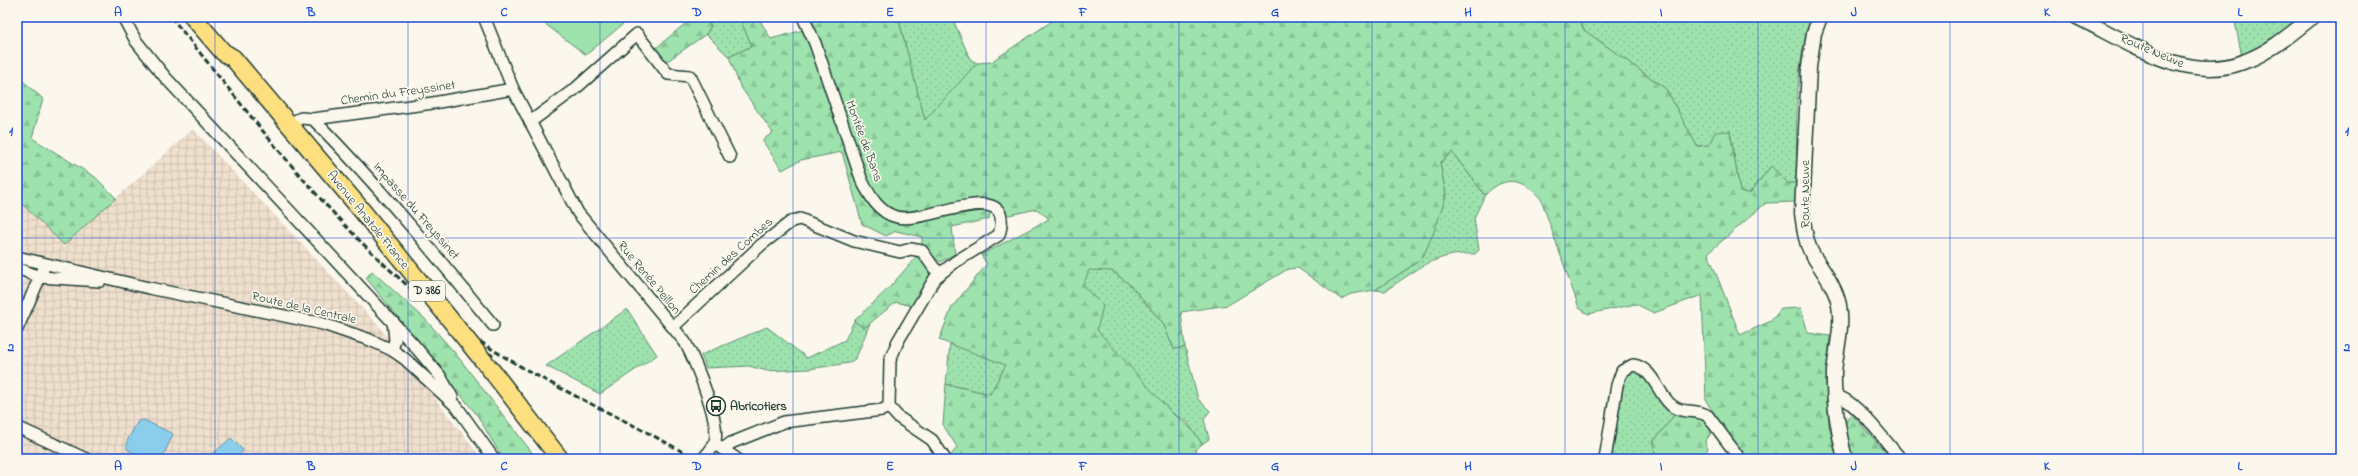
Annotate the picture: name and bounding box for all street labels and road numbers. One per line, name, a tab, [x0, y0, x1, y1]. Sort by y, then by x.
street label: Route Neuve	[2117, 29, 2187, 73]
street label: Chemin du Freyssinet	[339, 75, 457, 111]
street label: Montée de Bans	[840, 98, 888, 185]
street label: Impasse du Freyssinet	[367, 158, 464, 265]
street label: Route Neuve	[1796, 160, 1815, 228]
street label: Avenue Anatole France	[322, 167, 414, 274]
street label: Chemin des Combes	[685, 213, 778, 299]
street label: Rue Renée Peillon	[613, 237, 685, 319]
road number: D 386	[409, 281, 445, 301]
street label: Route de la Centrale	[250, 287, 358, 329]

